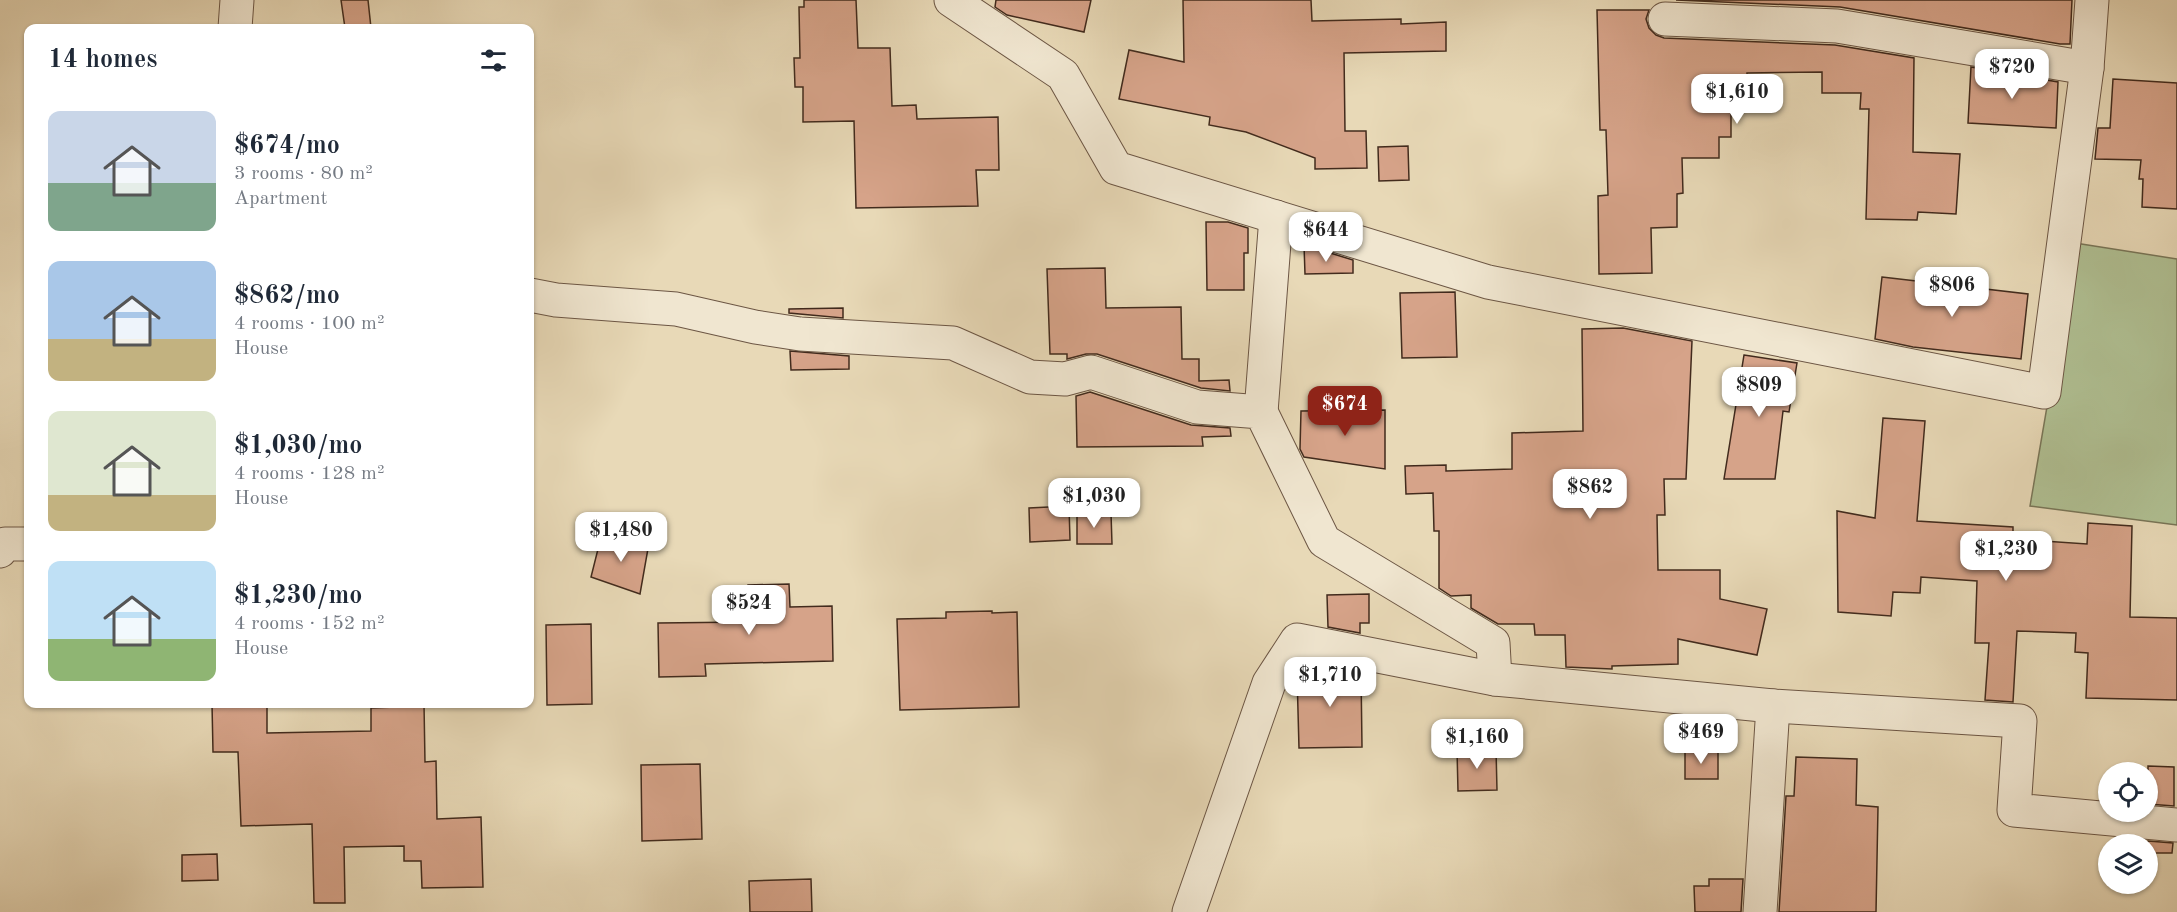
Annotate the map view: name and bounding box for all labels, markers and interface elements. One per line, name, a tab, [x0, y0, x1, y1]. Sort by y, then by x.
icon: filters	[477, 44, 510, 77]
text: 14 homes	[48, 47, 157, 73]
pin: $720	[1976, 49, 2048, 100]
text: $720	[1989, 58, 2035, 78]
pin: $1,610	[1688, 74, 1786, 125]
text: $1,610	[1705, 83, 1769, 103]
text: $674/mo	[234, 133, 340, 159]
icon: home	[96, 135, 168, 207]
text: 3 rooms · 80 m²	[234, 164, 373, 184]
text: Apartment	[234, 189, 328, 209]
pin: $644	[1290, 212, 1362, 263]
text: $644	[1303, 221, 1349, 241]
pin: $806	[1916, 267, 1988, 318]
text: $806	[1929, 276, 1975, 296]
text: $862/mo	[234, 283, 340, 309]
icon: home	[96, 285, 168, 357]
text: 4 rooms · 100 m²	[234, 314, 384, 334]
text: House	[234, 339, 288, 359]
pin: $809	[1723, 367, 1795, 418]
text: $809	[1736, 376, 1782, 396]
pin: $674	[1309, 386, 1381, 437]
text: $674	[1322, 395, 1368, 415]
text: $1,030/mo	[234, 433, 362, 459]
icon: home	[96, 435, 168, 507]
text: 4 rooms · 128 m²	[234, 464, 384, 484]
pin: $862	[1554, 469, 1626, 520]
pin: $1,030	[1045, 478, 1143, 529]
text: $862	[1567, 478, 1613, 498]
text: $1,030	[1062, 487, 1126, 507]
text: House	[234, 489, 288, 509]
pin: $1,480	[572, 512, 670, 563]
text: $1,480	[589, 521, 653, 541]
pin: $1,230	[1957, 531, 2055, 582]
text: $1,230	[1974, 540, 2038, 560]
text: $1,230/mo	[234, 583, 362, 609]
icon: home	[96, 585, 168, 657]
pin: $524	[713, 585, 785, 636]
text: $524	[726, 594, 772, 614]
text: 4 rooms · 152 m²	[234, 614, 384, 634]
text: House	[234, 639, 288, 659]
pin: $1,710	[1281, 657, 1379, 708]
text: $1,710	[1298, 666, 1362, 686]
pin: $469	[1665, 714, 1737, 765]
pin: $1,160	[1428, 719, 1526, 770]
text: $469	[1678, 723, 1724, 743]
text: $1,160	[1445, 728, 1509, 748]
map controls	[2098, 762, 2158, 894]
button: locate	[2098, 762, 2158, 822]
button: layers	[2098, 834, 2158, 894]

